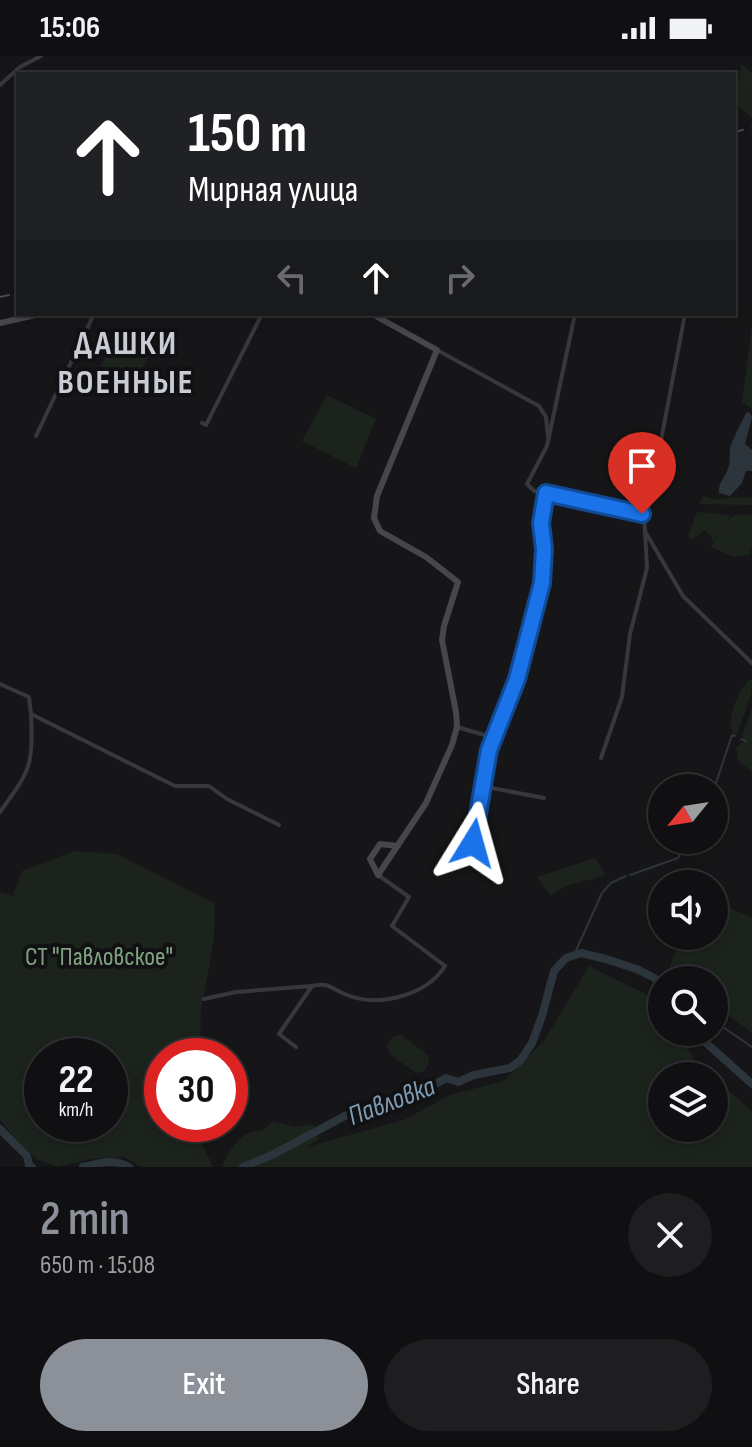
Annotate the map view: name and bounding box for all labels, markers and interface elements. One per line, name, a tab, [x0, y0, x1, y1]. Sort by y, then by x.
text: 15:06	[40, 10, 100, 46]
text: 150 m	[188, 101, 307, 168]
icon: ahead	[56, 104, 160, 208]
text: Мирная улица	[188, 169, 358, 212]
icon: left	[270, 256, 314, 300]
icon: ahead	[354, 256, 398, 300]
icon: right	[438, 256, 482, 300]
district label: ДАШКИ ВОЕННЫЕ	[58, 323, 194, 403]
pin	[608, 432, 676, 514]
icon: arrive	[620, 444, 664, 488]
north arrow	[648, 774, 728, 854]
map controls	[648, 774, 728, 1142]
position arrow	[431, 801, 515, 885]
button: sound	[648, 870, 728, 950]
park label: СТ "Павловское"	[25, 942, 173, 973]
button: search	[648, 966, 728, 1046]
speed limit sign: 30	[144, 1038, 248, 1142]
text: 22	[58, 1056, 94, 1104]
button: layers	[648, 1062, 728, 1142]
water label: Павловка	[343, 1070, 440, 1133]
text: km/h	[59, 1098, 93, 1122]
text: 2 min	[40, 1191, 130, 1248]
button: close	[628, 1193, 712, 1277]
text: 650 m · 15:08	[40, 1250, 155, 1281]
button: Exit	[40, 1339, 368, 1431]
button: Share	[384, 1339, 712, 1431]

